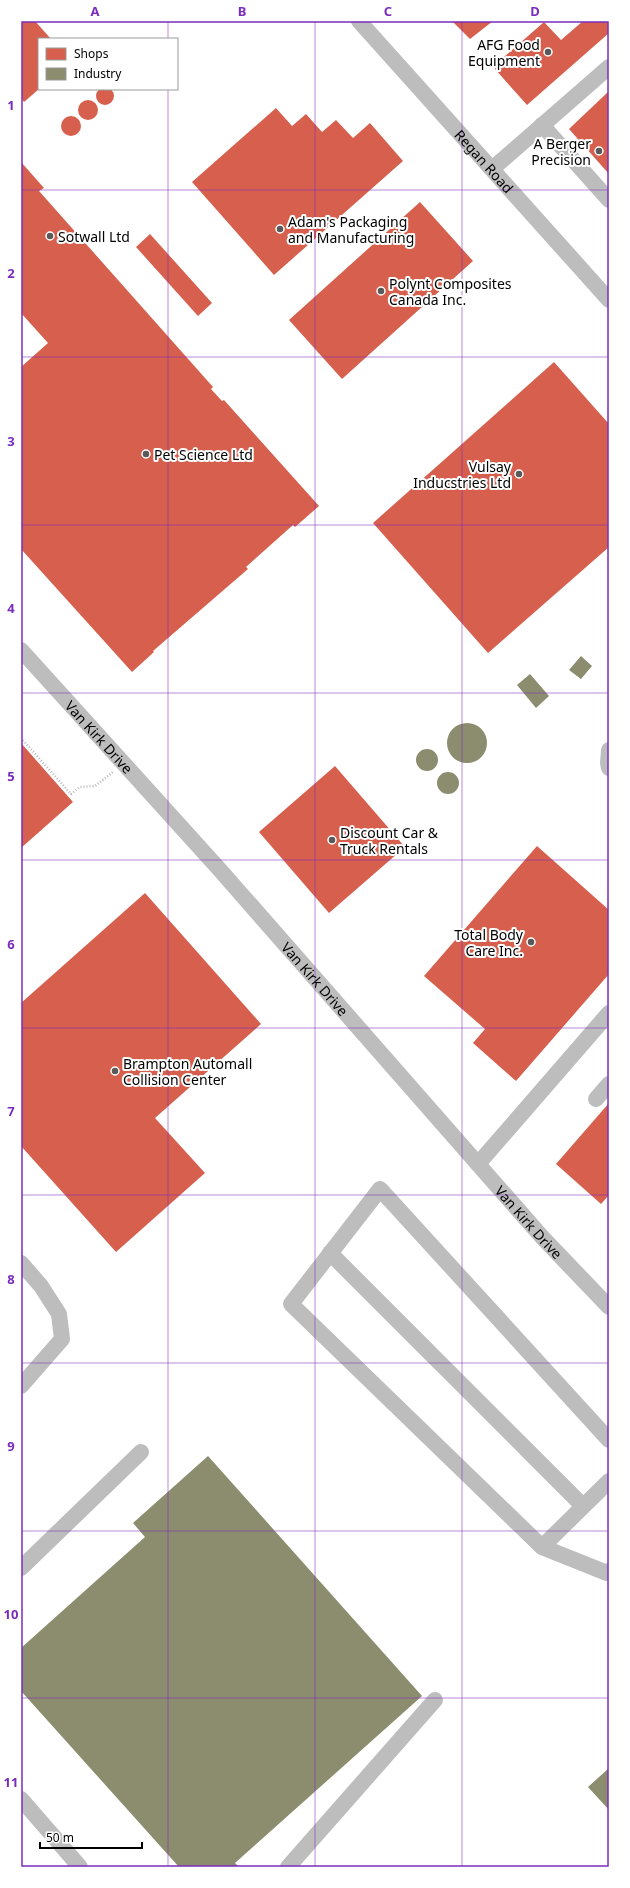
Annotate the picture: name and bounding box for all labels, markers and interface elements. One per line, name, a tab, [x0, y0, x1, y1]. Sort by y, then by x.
text: A	[91, 2, 100, 20]
text: B	[238, 2, 246, 20]
text: C	[384, 2, 392, 20]
text: D	[530, 2, 540, 20]
place label: AFG Food Equipment	[468, 35, 540, 70]
legend	[38, 38, 178, 90]
text: Shops	[74, 45, 109, 62]
marker: AFG Food Equipment	[543, 47, 553, 57]
text: Industry	[74, 65, 122, 82]
text: 1	[7, 96, 15, 114]
street label: Regan Road	[451, 125, 518, 197]
place label: A Berger Precision	[531, 134, 591, 169]
marker: A Berger Precision	[594, 146, 604, 156]
place label: Adam's Packaging and Manufacturing	[288, 212, 414, 247]
marker: Adam's Packaging and Manufacturing	[275, 224, 285, 234]
place label: Sotwall Ltd	[58, 227, 130, 246]
marker: Sotwall Ltd	[45, 231, 55, 241]
text: 2	[7, 264, 15, 282]
place label: Polynt Composites Canada Inc.	[389, 274, 512, 309]
marker: Polynt Composites Canada Inc.	[376, 286, 386, 296]
text: 3	[7, 432, 15, 450]
place label: Pet Science Ltd	[154, 445, 253, 464]
marker: Pet Science Ltd	[141, 449, 151, 459]
place label: Vulsay Inducstries Ltd	[413, 457, 512, 492]
marker: Vulsay Inducstries Ltd	[514, 469, 524, 479]
text: 4	[7, 599, 15, 617]
street label: Van Kirk Drive	[62, 696, 138, 777]
text: 5	[7, 767, 15, 785]
place label: Discount Car & Truck Rentals	[340, 823, 439, 858]
marker: Discount Car & Truck Rentals	[327, 835, 337, 845]
place label: Total Body Care Inc.	[454, 925, 524, 960]
text: 6	[7, 935, 15, 953]
marker: Total Body Care Inc.	[526, 937, 536, 947]
street label: Van Kirk Drive	[278, 938, 353, 1019]
place label: Brampton Automall Collision Center	[123, 1054, 252, 1089]
marker: Brampton Automall Collision Center	[110, 1066, 120, 1076]
text: 7	[7, 1102, 15, 1120]
street label: Van Kirk Drive	[491, 1181, 567, 1263]
text: 8	[7, 1270, 15, 1288]
text: 9	[7, 1437, 15, 1455]
text: 10	[4, 1605, 18, 1623]
text: 11	[4, 1773, 18, 1791]
scale bar	[40, 1824, 142, 1850]
text: 50 m	[46, 1829, 74, 1846]

